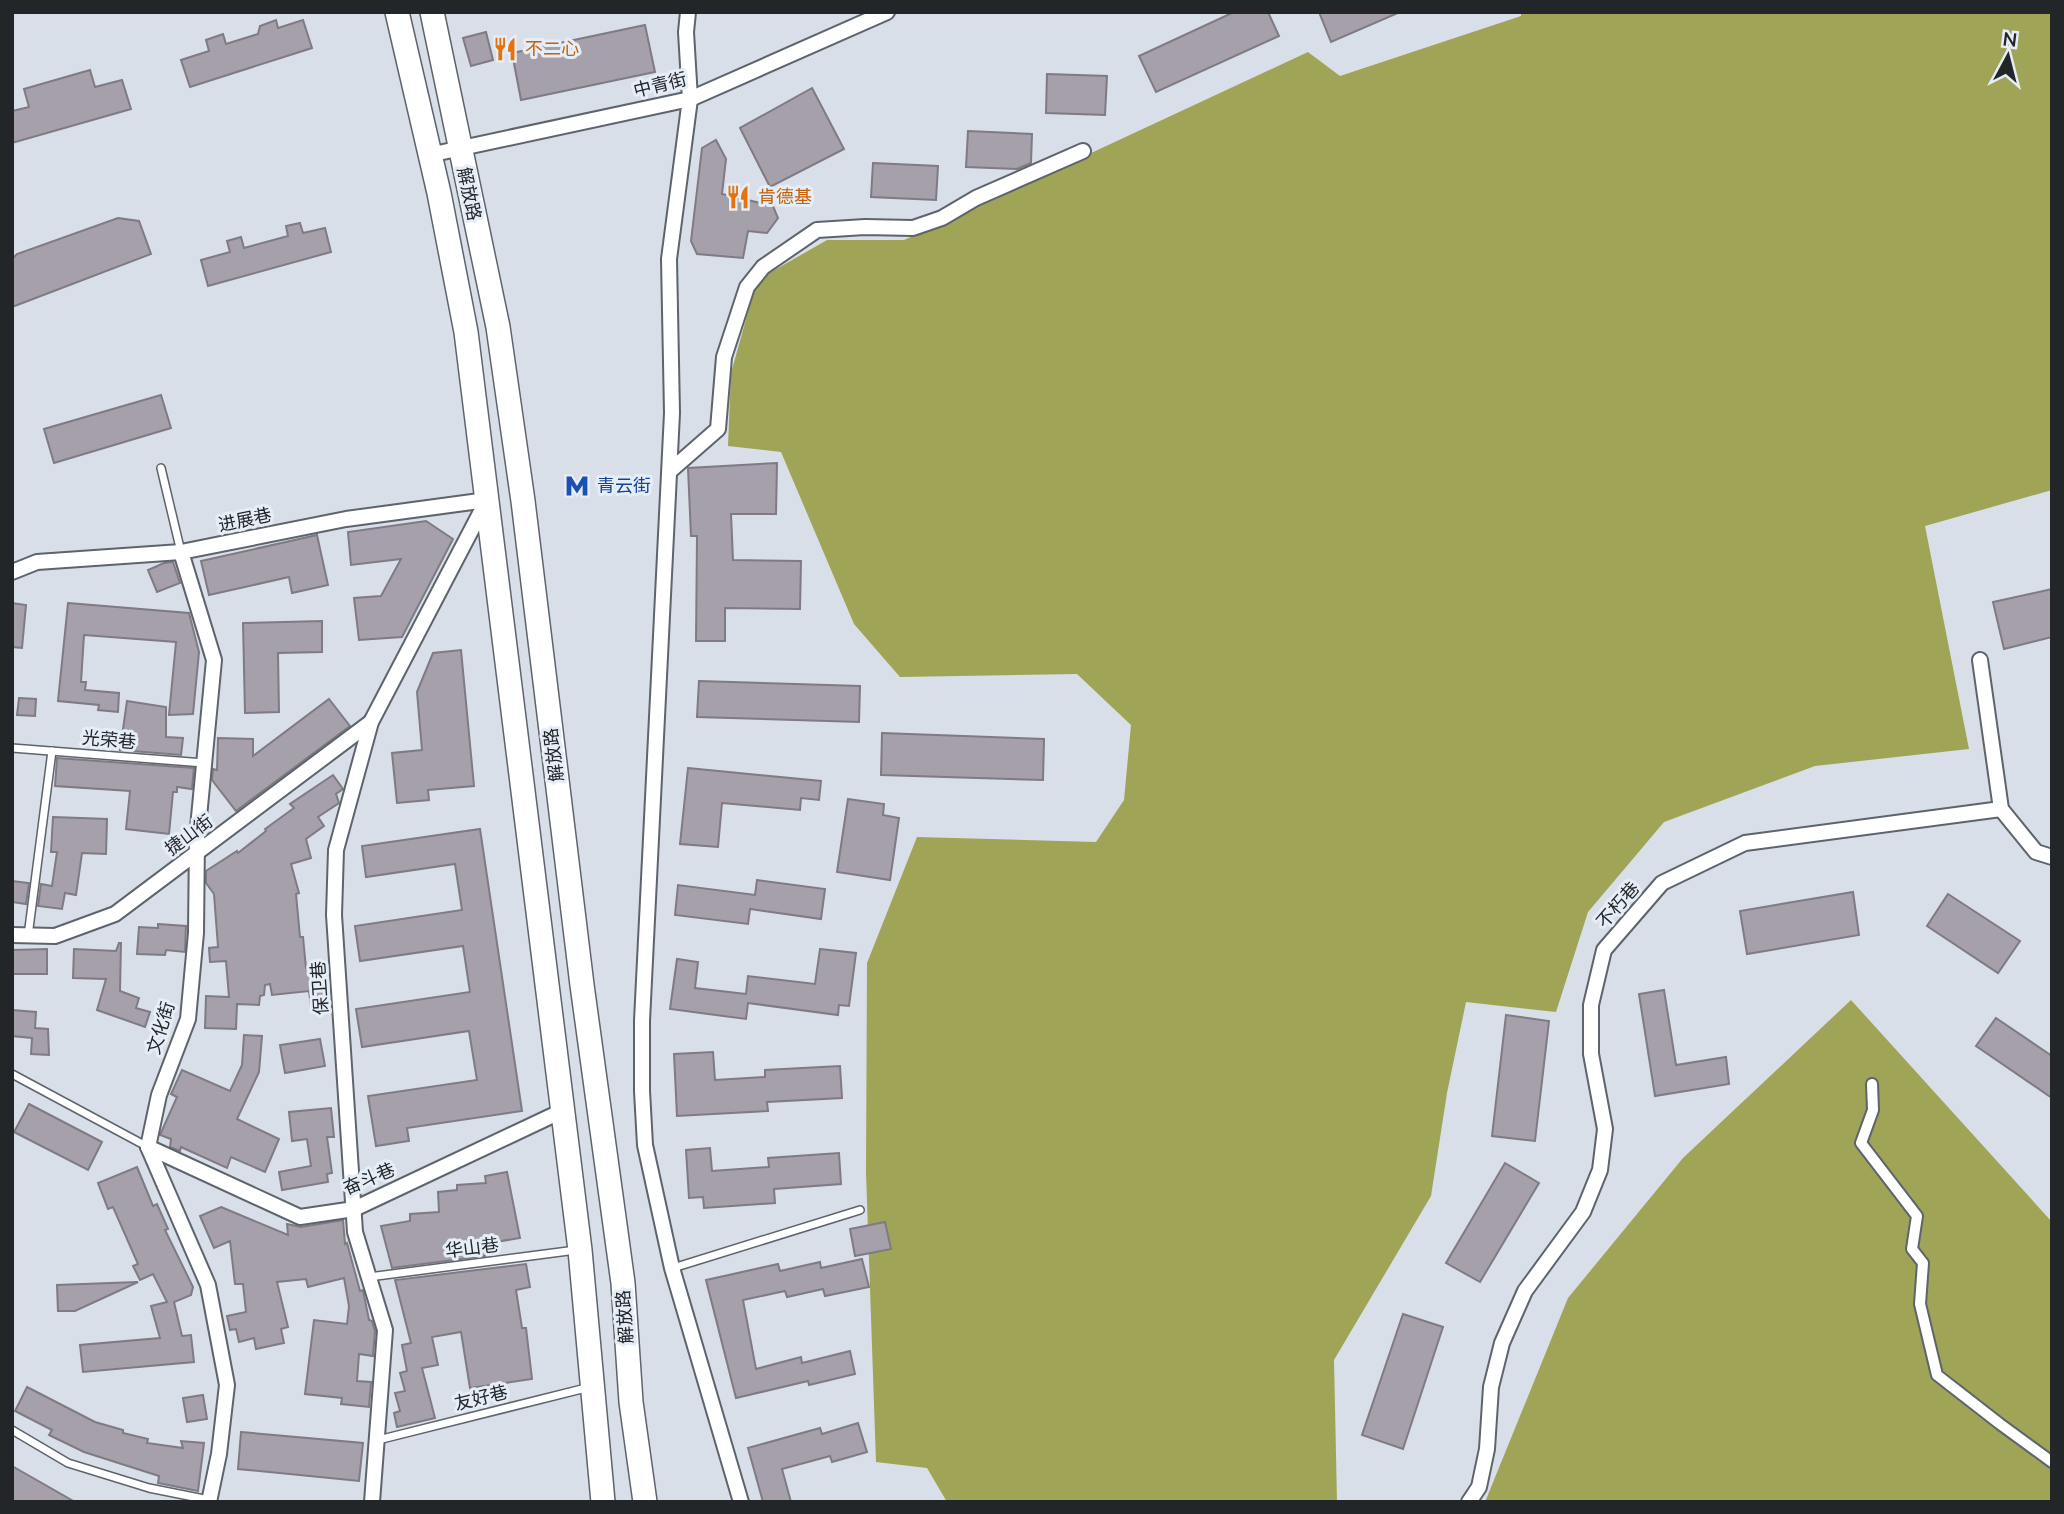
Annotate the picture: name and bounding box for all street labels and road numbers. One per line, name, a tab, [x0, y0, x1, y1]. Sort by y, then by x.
street label: 中青街	[631, 67, 689, 102]
street label: 解放路	[453, 165, 486, 223]
street label: 进展巷	[216, 503, 274, 536]
street label: 光荣巷	[81, 726, 137, 753]
street label: 解放路	[539, 727, 568, 783]
street label: 捷山街	[160, 809, 217, 860]
street label: 不朽巷	[1591, 877, 1644, 933]
street label: 保卫巷	[306, 960, 333, 1016]
street label: 文化街	[142, 999, 179, 1057]
street label: 奋斗巷	[339, 1157, 398, 1200]
street label: 华山巷	[444, 1233, 500, 1262]
street label: 解放路	[611, 1289, 638, 1345]
street label: 友好巷	[452, 1380, 510, 1415]

